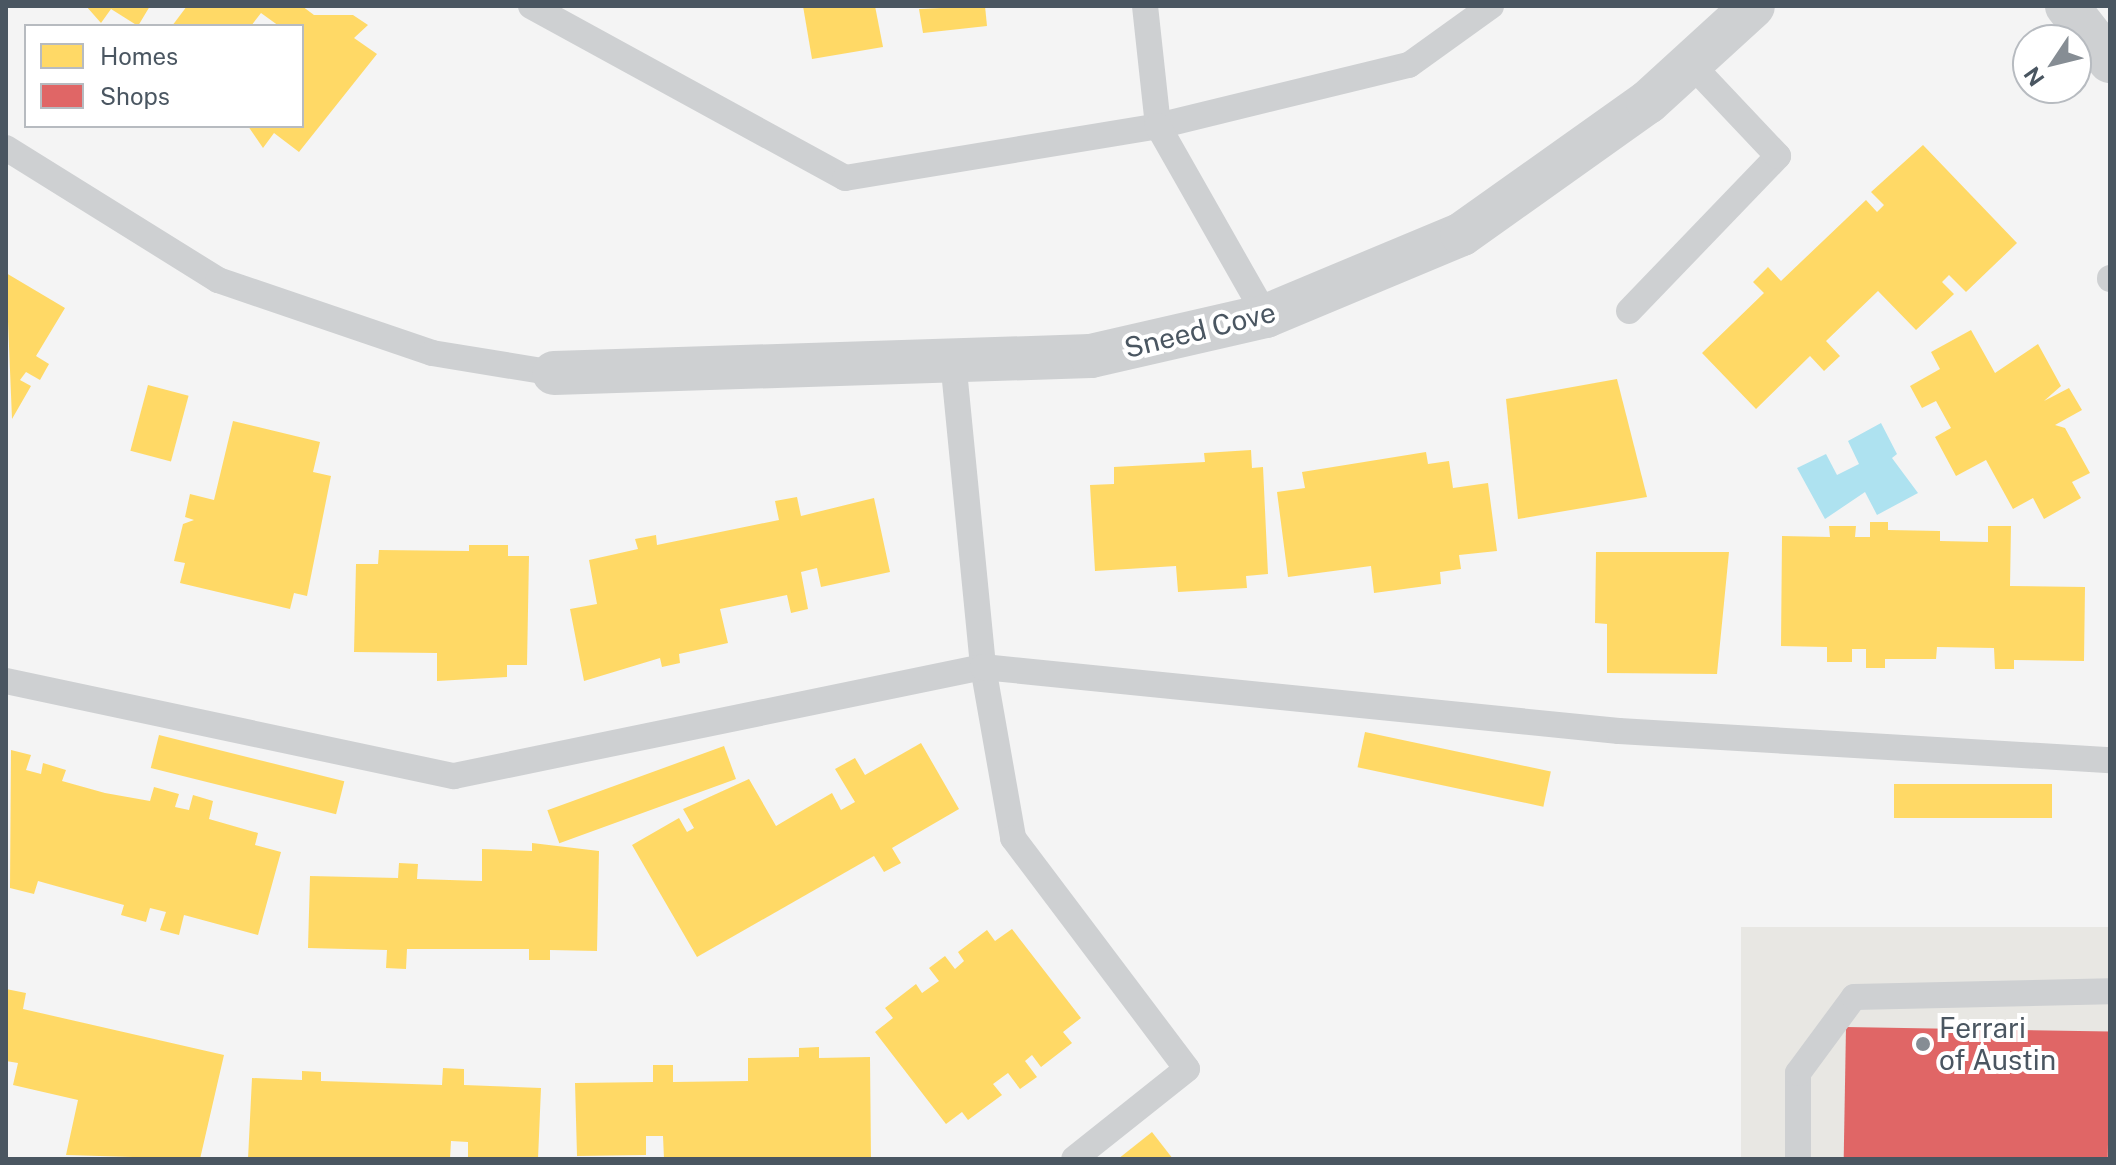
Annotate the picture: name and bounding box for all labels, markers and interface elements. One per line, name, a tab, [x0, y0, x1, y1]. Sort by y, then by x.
legend	[24, 24, 304, 128]
north arrow	[2012, 24, 2092, 104]
text: Homes	[100, 42, 178, 70]
text: N	[2018, 62, 2050, 91]
text: Shops	[100, 82, 170, 110]
street label: Sneed Cove	[1121, 295, 1279, 365]
place label: Ferrari of Austin	[1939, 1011, 2056, 1077]
marker: Ferrari of Austin	[1914, 1035, 1932, 1053]

